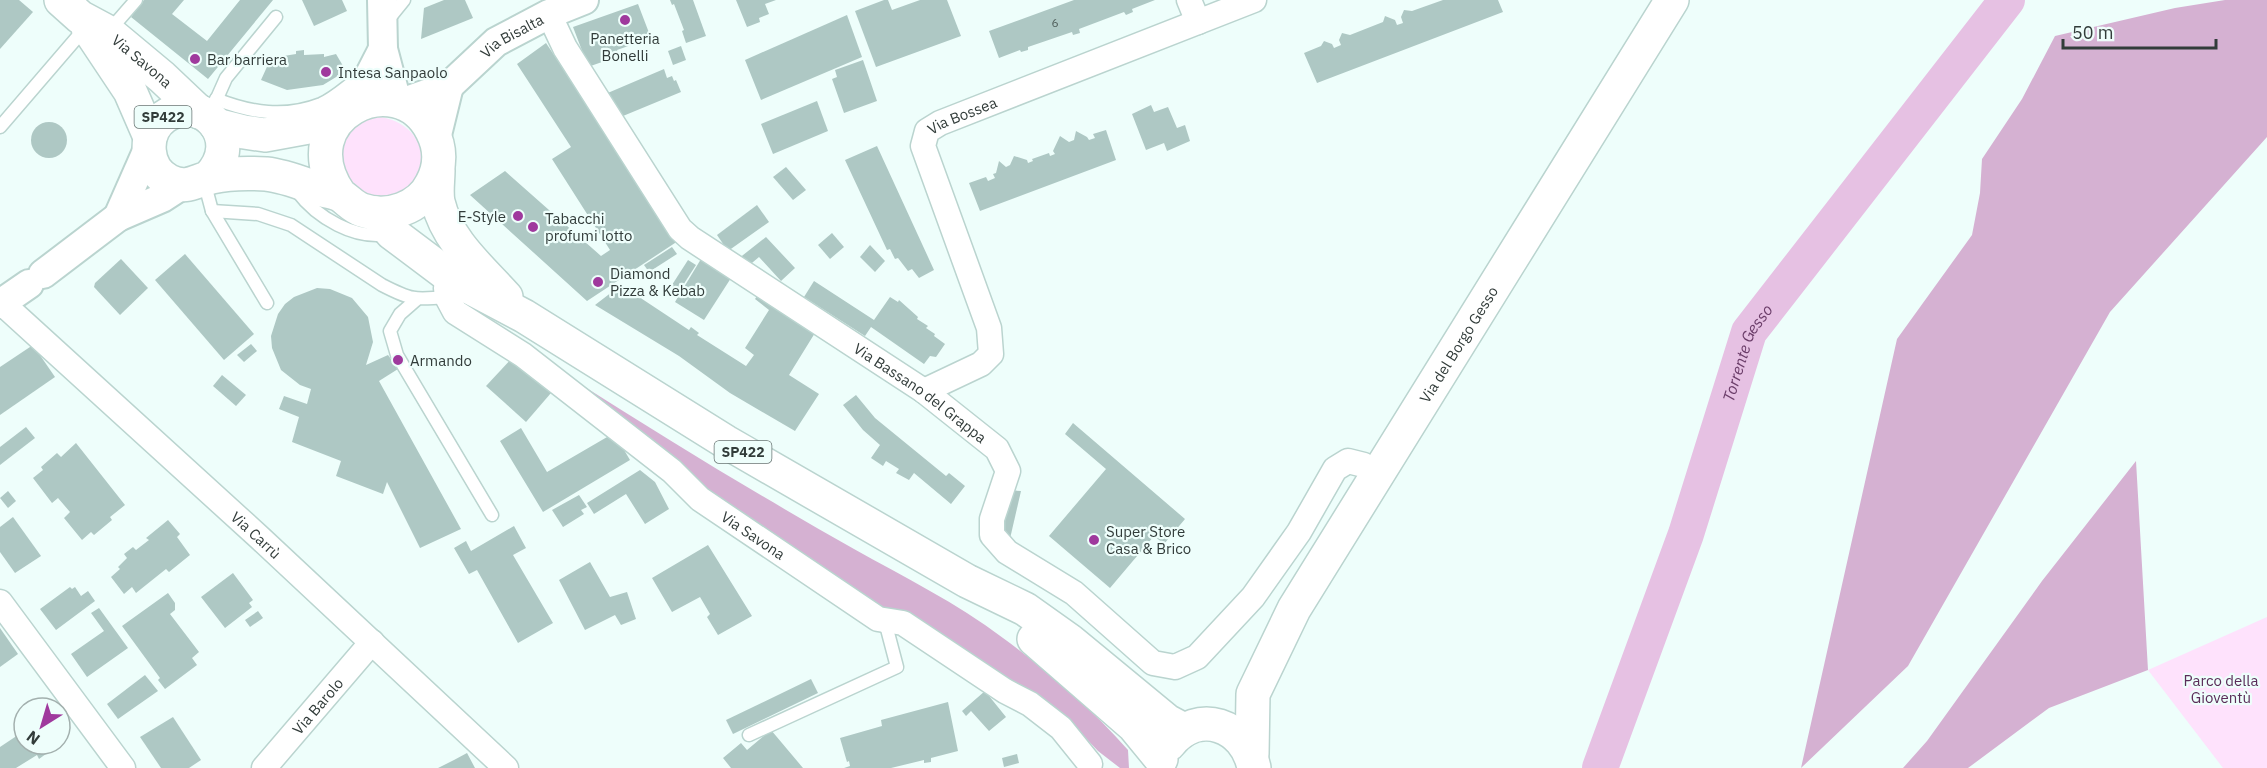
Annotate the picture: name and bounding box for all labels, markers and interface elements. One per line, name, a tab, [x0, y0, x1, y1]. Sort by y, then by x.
street label: Via Bisalta	[476, 9, 546, 62]
scale bar	[2063, 12, 2216, 50]
marker: Panetteria Bonelli	[618, 13, 632, 27]
house number: 6	[1051, 15, 1059, 30]
text: 50 m	[2072, 21, 2114, 44]
place label: Panetteria Bonelli	[590, 29, 660, 65]
street label: Via Savona	[108, 30, 177, 92]
place label: Bar barriera	[207, 50, 287, 69]
marker: Bar barriera	[188, 52, 202, 66]
place label: Intesa Sanpaolo	[338, 63, 448, 82]
marker: Intesa Sanpaolo	[319, 65, 333, 79]
street label: Via Bossea	[924, 92, 999, 138]
road number: SP422	[134, 106, 192, 128]
place label: E-Style	[458, 207, 506, 226]
marker: E-Style	[511, 209, 525, 223]
place label: Tabacchi profumi lotto	[545, 209, 632, 245]
marker: Tabacchi profumi lotto	[526, 220, 540, 234]
place label: Diamond Pizza & Kebab	[610, 264, 705, 300]
marker: Diamond Pizza & Kebab	[591, 275, 605, 289]
street label: Via del Borgo Gesso	[1415, 282, 1502, 406]
water label: Torrente Gesso	[1718, 300, 1777, 404]
street label: Via Bassano del Grappa	[850, 338, 991, 447]
place label: Armando	[410, 351, 472, 370]
marker: Armando	[391, 353, 405, 367]
road number: SP422	[714, 441, 771, 463]
street label: Via Carrù	[227, 507, 285, 562]
street label: Via Savona	[718, 507, 789, 563]
place label: Super Store Casa & Brico	[1106, 522, 1191, 558]
marker: Super Store Casa & Brico	[1087, 533, 1101, 547]
park label: Parco della Gioventù	[2184, 671, 2258, 707]
street label: Via Barolo	[288, 674, 347, 738]
north arrow	[12, 696, 72, 756]
text: N	[22, 727, 44, 749]

